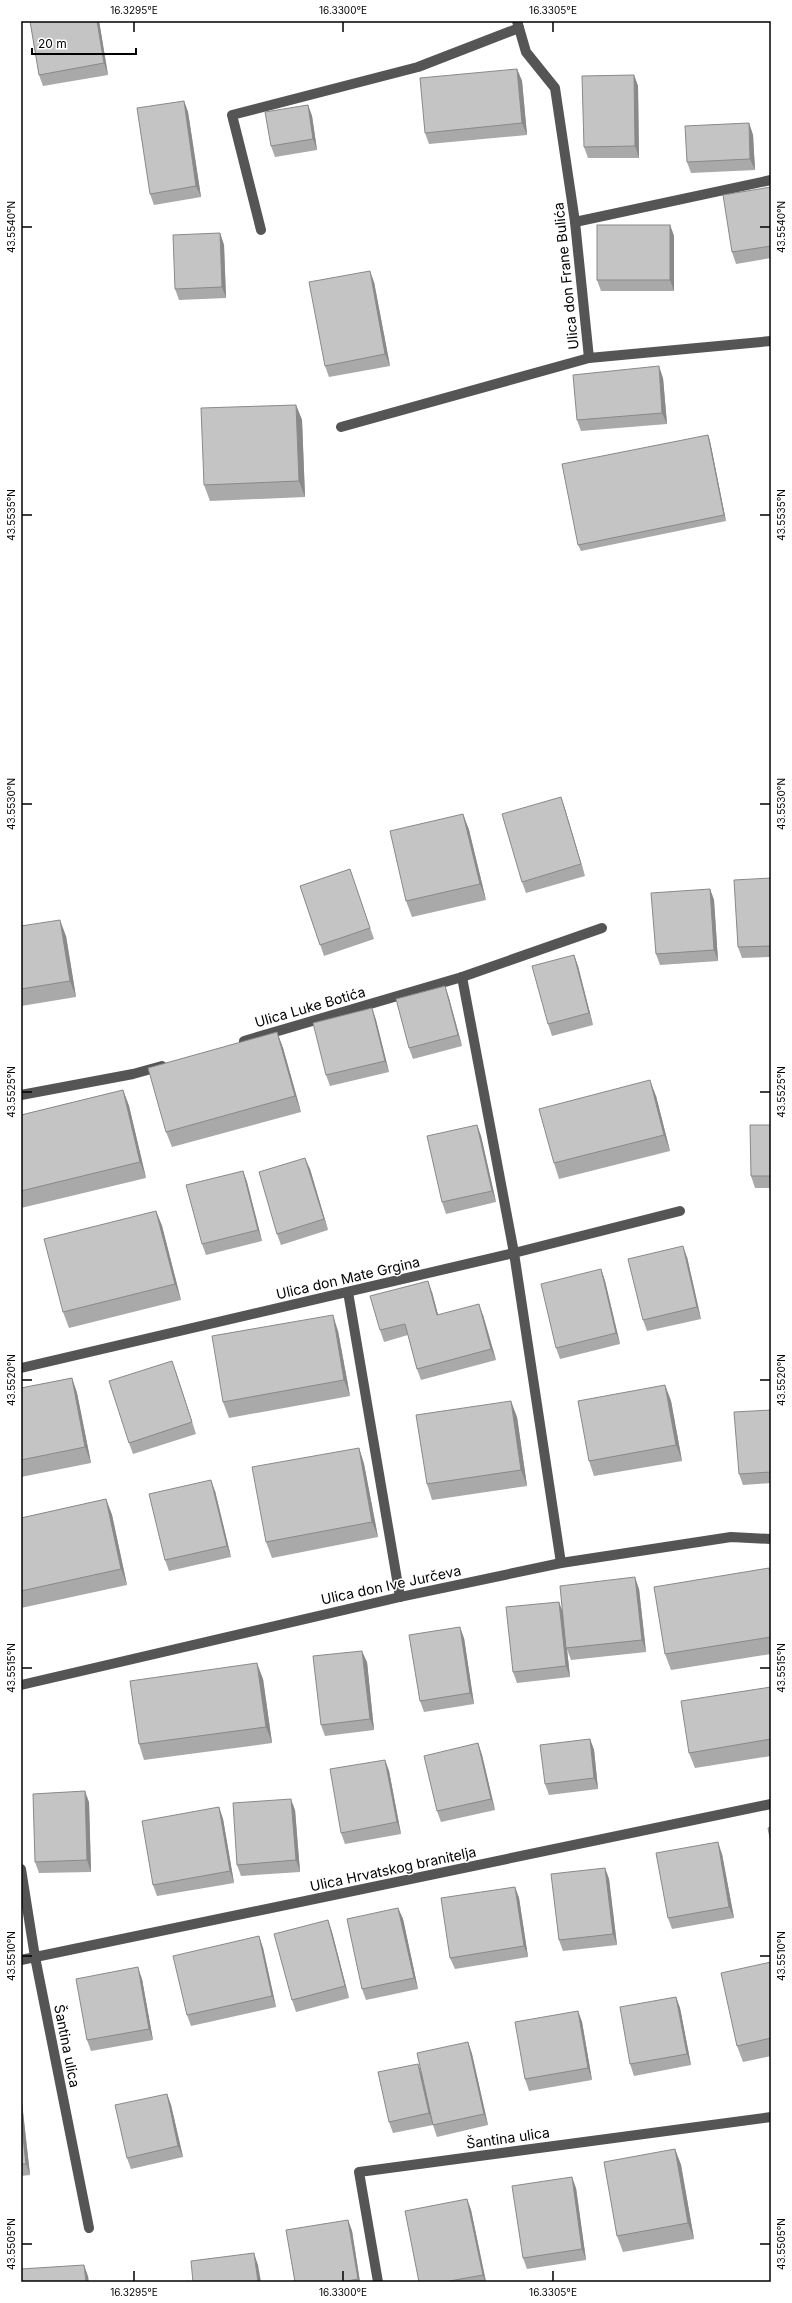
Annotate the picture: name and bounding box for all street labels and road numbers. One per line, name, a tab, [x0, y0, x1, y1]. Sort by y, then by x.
street label: Ulica don Frane Bulića	[549, 202, 582, 350]
street label: Ulica Luke Botića	[253, 983, 367, 1030]
street label: Ulica don Mate Grgina	[274, 1253, 421, 1302]
street label: Ulica don Ive Jurčeva	[319, 1561, 462, 1608]
street label: Ulica Hrvatskog branitelja	[308, 1843, 478, 1894]
street label: Šantina ulica	[51, 2003, 84, 2089]
street label: Šantina ulica	[465, 2123, 551, 2152]

